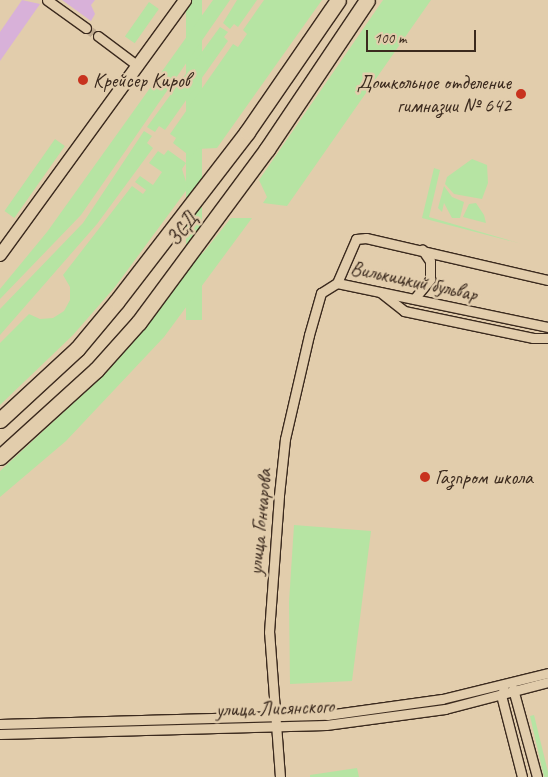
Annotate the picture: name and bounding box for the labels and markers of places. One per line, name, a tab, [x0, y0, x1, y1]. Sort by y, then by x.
place label: Крейсер Киров	[93, 68, 188, 92]
place label: Дошкольное отделение гимназии № 642	[360, 70, 511, 117]
marker: Крейсер Киров	[77, 74, 89, 86]
marker: Дошкольное отделение гимназии № 642	[515, 88, 527, 100]
place label: Газпром школа	[435, 465, 532, 489]
marker: Газпром школа	[419, 471, 431, 483]

